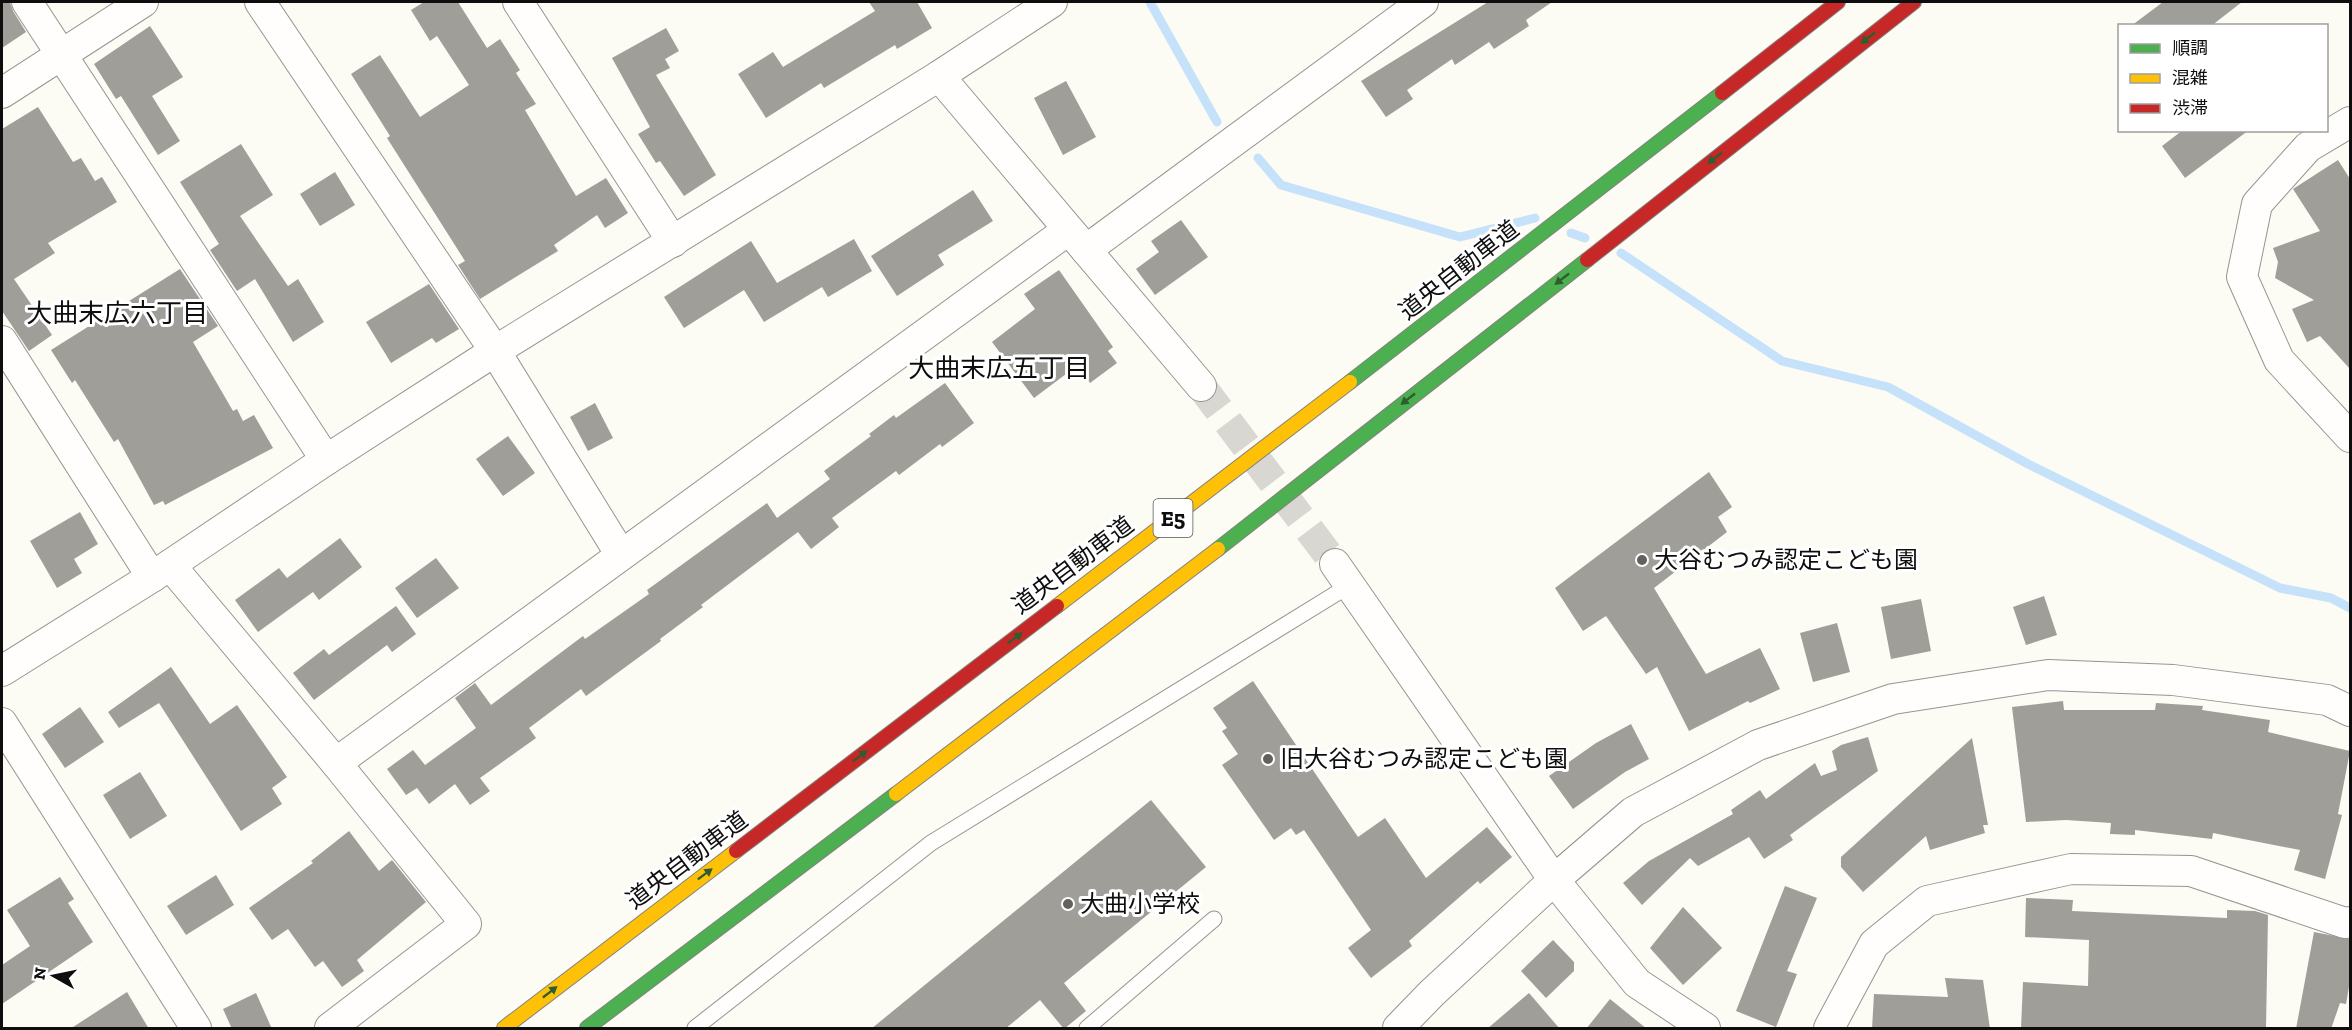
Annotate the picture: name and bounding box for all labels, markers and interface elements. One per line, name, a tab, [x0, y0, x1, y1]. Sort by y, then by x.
legend	[2118, 24, 2328, 132]
one-way arrow	[1861, 31, 1876, 43]
text: 順調	[2172, 37, 2208, 59]
text: 混雑	[2172, 67, 2208, 89]
text: 渋滞	[2172, 97, 2208, 119]
one-way arrow	[1707, 152, 1723, 165]
street label: 道央自動車道	[1393, 214, 1524, 325]
one-way arrow	[1554, 272, 1569, 284]
district label: 大曲末広六丁目	[26, 297, 208, 329]
district label: 大曲末広五丁目	[908, 352, 1090, 384]
one-way arrow	[1401, 393, 1416, 405]
road number: E5	[1154, 499, 1192, 537]
street label: 道央自動車道	[1006, 510, 1139, 620]
place label: 大谷むつみ認定こども園	[1654, 545, 1918, 574]
marker: 大谷むつみ認定こども園	[1635, 553, 1649, 567]
one-way arrow	[1008, 632, 1023, 644]
place label: 旧大谷むつみ認定こども園	[1280, 744, 1568, 773]
one-way arrow	[852, 750, 868, 762]
marker: 旧大谷むつみ認定こども園	[1261, 752, 1275, 766]
street label: 道央自動車道	[620, 805, 753, 915]
one-way arrow	[697, 868, 713, 881]
place label: 大曲小学校	[1080, 889, 1200, 918]
marker: 大曲小学校	[1061, 897, 1075, 911]
north arrow	[24, 946, 84, 1006]
text: N	[29, 966, 50, 981]
one-way arrow	[542, 986, 558, 999]

